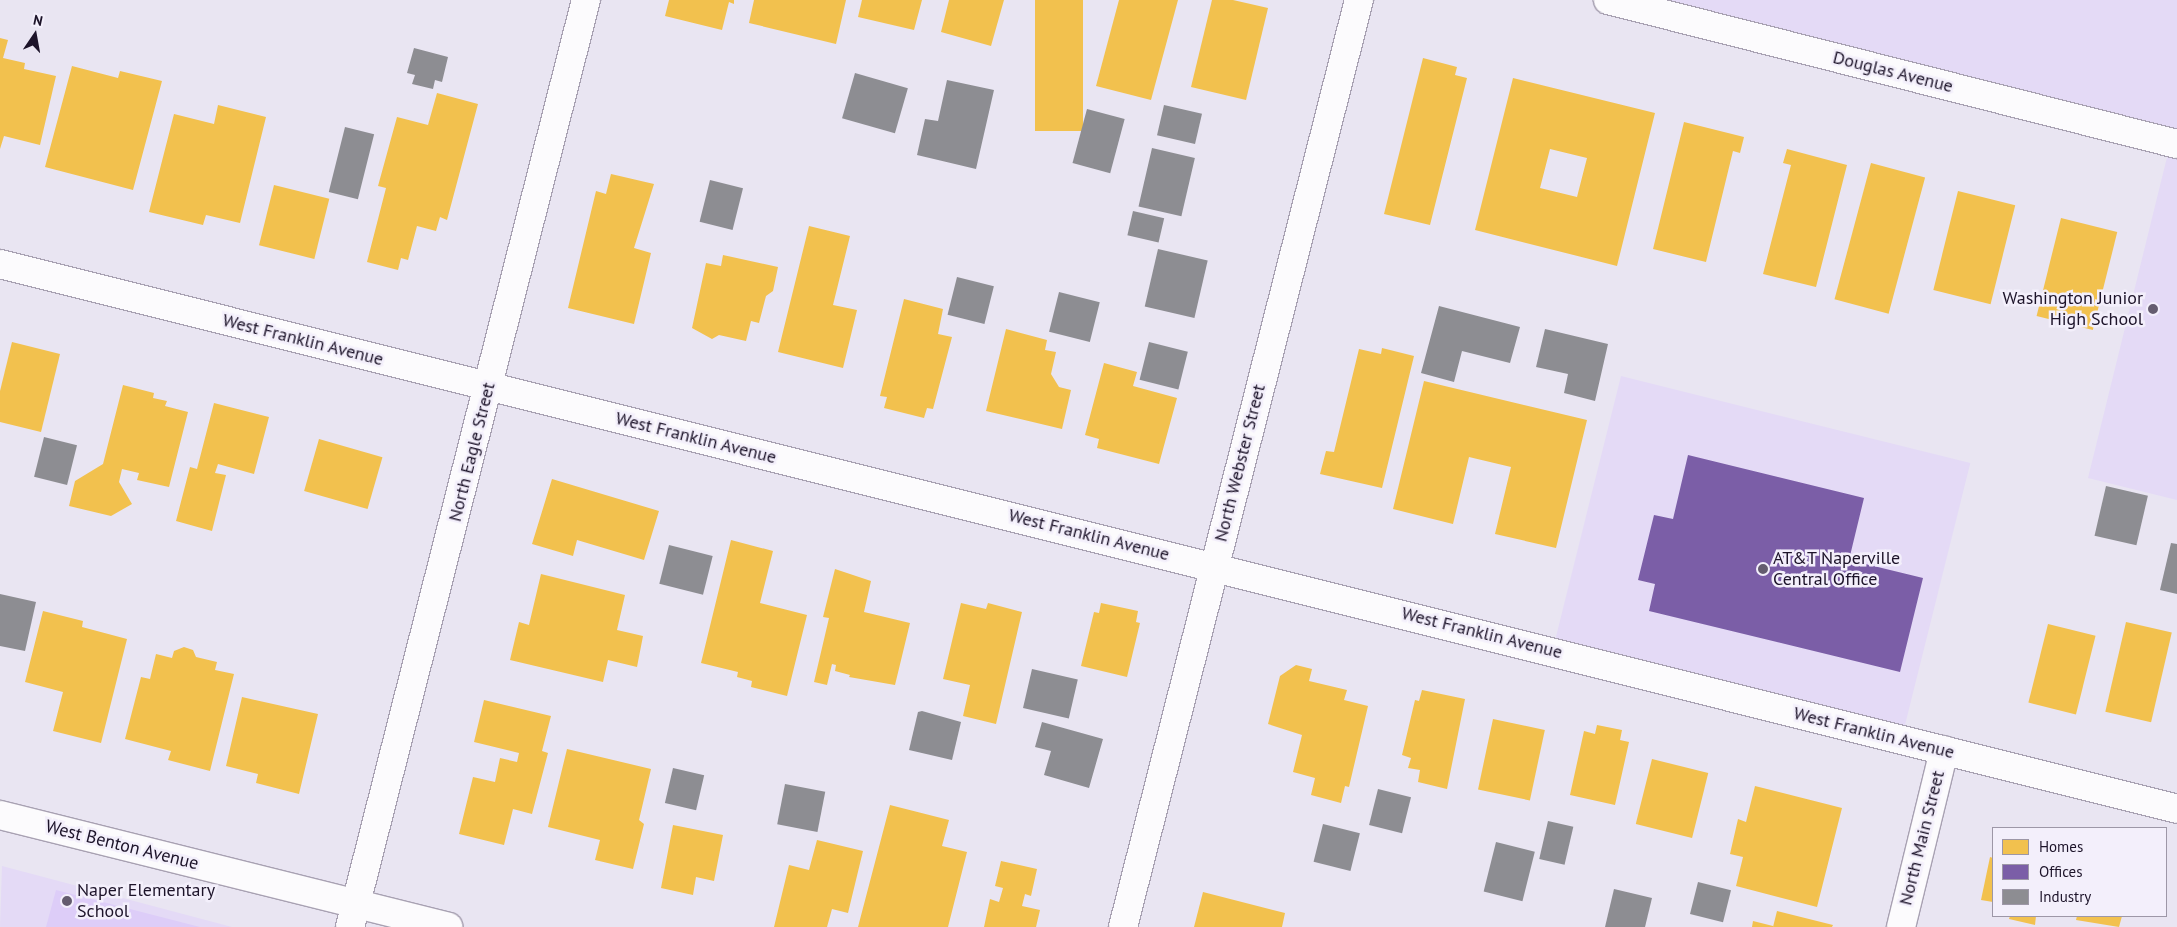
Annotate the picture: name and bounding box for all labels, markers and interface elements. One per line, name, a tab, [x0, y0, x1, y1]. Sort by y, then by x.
north arrow	[10, 10, 60, 60]
text: N	[32, 11, 44, 30]
street label: Douglas Avenue	[1830, 47, 1956, 97]
place label: Washington Junior High School	[2003, 288, 2143, 330]
marker: Washington Junior High School	[2147, 303, 2159, 315]
street label: West Franklin Avenue	[220, 309, 386, 371]
street label: North Eagle Street	[444, 380, 500, 524]
street label: North Webster Street	[1210, 382, 1270, 544]
street label: West Franklin Avenue	[613, 407, 779, 469]
street label: West Franklin Avenue	[1006, 504, 1172, 566]
place label: AT&T Naperville Central Office	[1773, 548, 1901, 590]
marker: AT&T Naperville Central Office	[1757, 563, 1769, 575]
street label: West Franklin Avenue	[1399, 602, 1565, 664]
street label: West Franklin Avenue	[1791, 702, 1957, 764]
street label: North Main Street	[1895, 769, 1949, 907]
street label: West Benton Avenue	[43, 815, 201, 875]
legend	[1992, 827, 2167, 917]
text: Homes	[2039, 837, 2083, 856]
text: Offices	[2039, 862, 2083, 881]
place label: Naper Elementary School	[77, 880, 215, 922]
text: Industry	[2039, 887, 2091, 906]
marker: Naper Elementary School	[61, 895, 73, 907]

